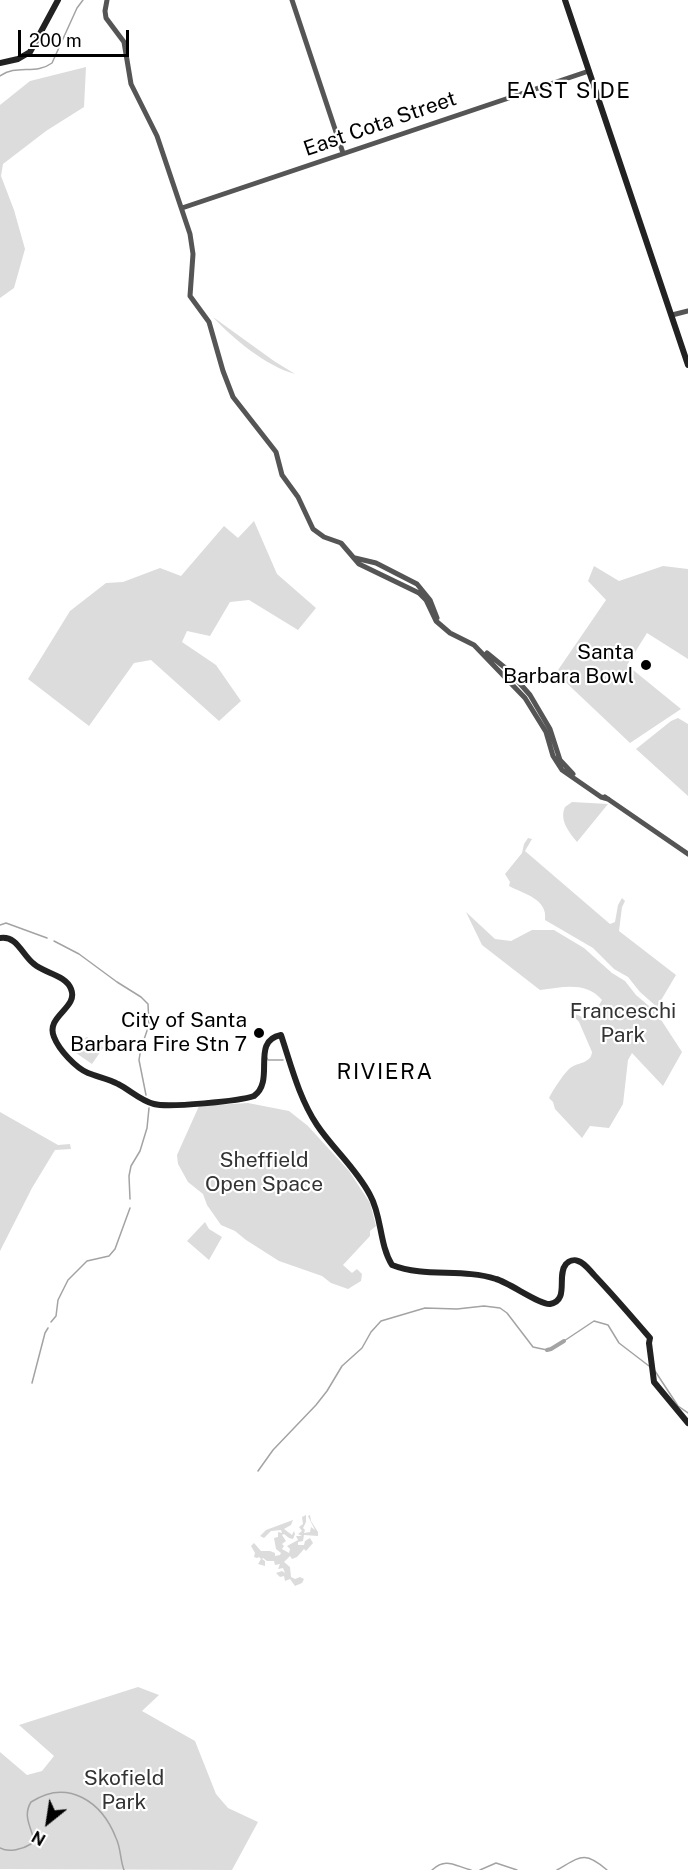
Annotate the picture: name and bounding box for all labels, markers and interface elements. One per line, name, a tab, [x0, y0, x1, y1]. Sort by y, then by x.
scale bar	[21, 18, 132, 56]
text: 200 m	[29, 30, 82, 51]
district label: EAST SIDE	[507, 78, 631, 104]
street label: East Cota Street	[300, 86, 460, 162]
place label: Santa Barbara Bowl	[503, 640, 634, 690]
marker: Santa Barbara Bowl	[639, 658, 653, 672]
park label: Franceschi Park	[570, 999, 676, 1049]
place label: City of Santa Barbara Fire Stn 7	[70, 1008, 247, 1058]
marker: City of Santa Barbara Fire Stn 7	[252, 1026, 266, 1040]
district label: RIVIERA	[336, 1059, 434, 1085]
park label: Sheffield Open Space	[205, 1148, 323, 1198]
park label: Skofield Park	[84, 1766, 164, 1816]
north arrow	[18, 1792, 78, 1852]
text: N	[29, 1827, 49, 1849]

